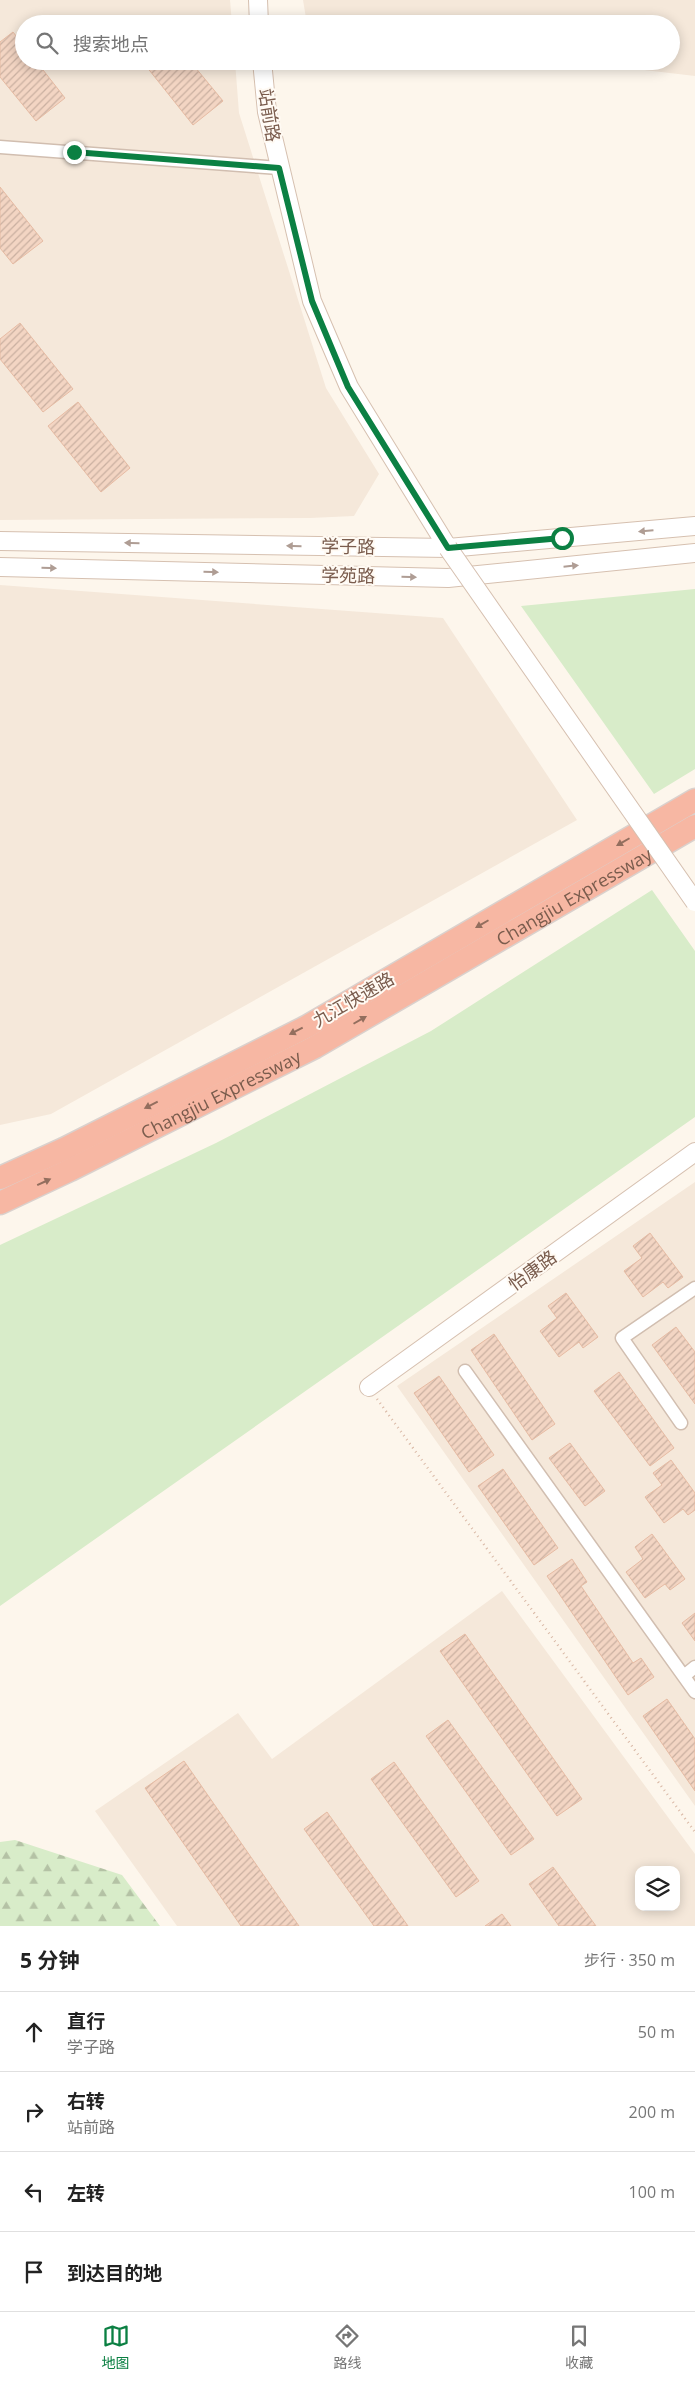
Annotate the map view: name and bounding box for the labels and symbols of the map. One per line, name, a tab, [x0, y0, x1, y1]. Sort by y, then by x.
street label: 站前路	[254, 86, 286, 144]
route end	[63, 141, 86, 164]
route start	[551, 527, 574, 550]
one-way arrow	[638, 527, 654, 535]
street label: 学子路	[321, 534, 375, 558]
one-way arrow	[124, 539, 140, 547]
one-way arrow	[286, 541, 302, 549]
one-way arrow	[563, 562, 579, 570]
street label: 学苑路	[321, 563, 375, 587]
one-way arrow	[41, 564, 57, 572]
one-way arrow	[203, 568, 219, 576]
one-way arrow	[401, 573, 417, 581]
one-way arrow	[616, 837, 629, 846]
street label: Changjiu Expressway	[492, 841, 657, 951]
one-way arrow	[476, 919, 489, 928]
street label: 九江快速路	[308, 966, 398, 1032]
one-way arrow	[354, 1016, 367, 1025]
one-way arrow	[289, 1027, 303, 1035]
street label: Changjiu Expressway	[137, 1044, 306, 1145]
one-way arrow	[144, 1101, 158, 1109]
one-way arrow	[37, 1178, 51, 1186]
street label: 怡康路	[503, 1244, 561, 1296]

